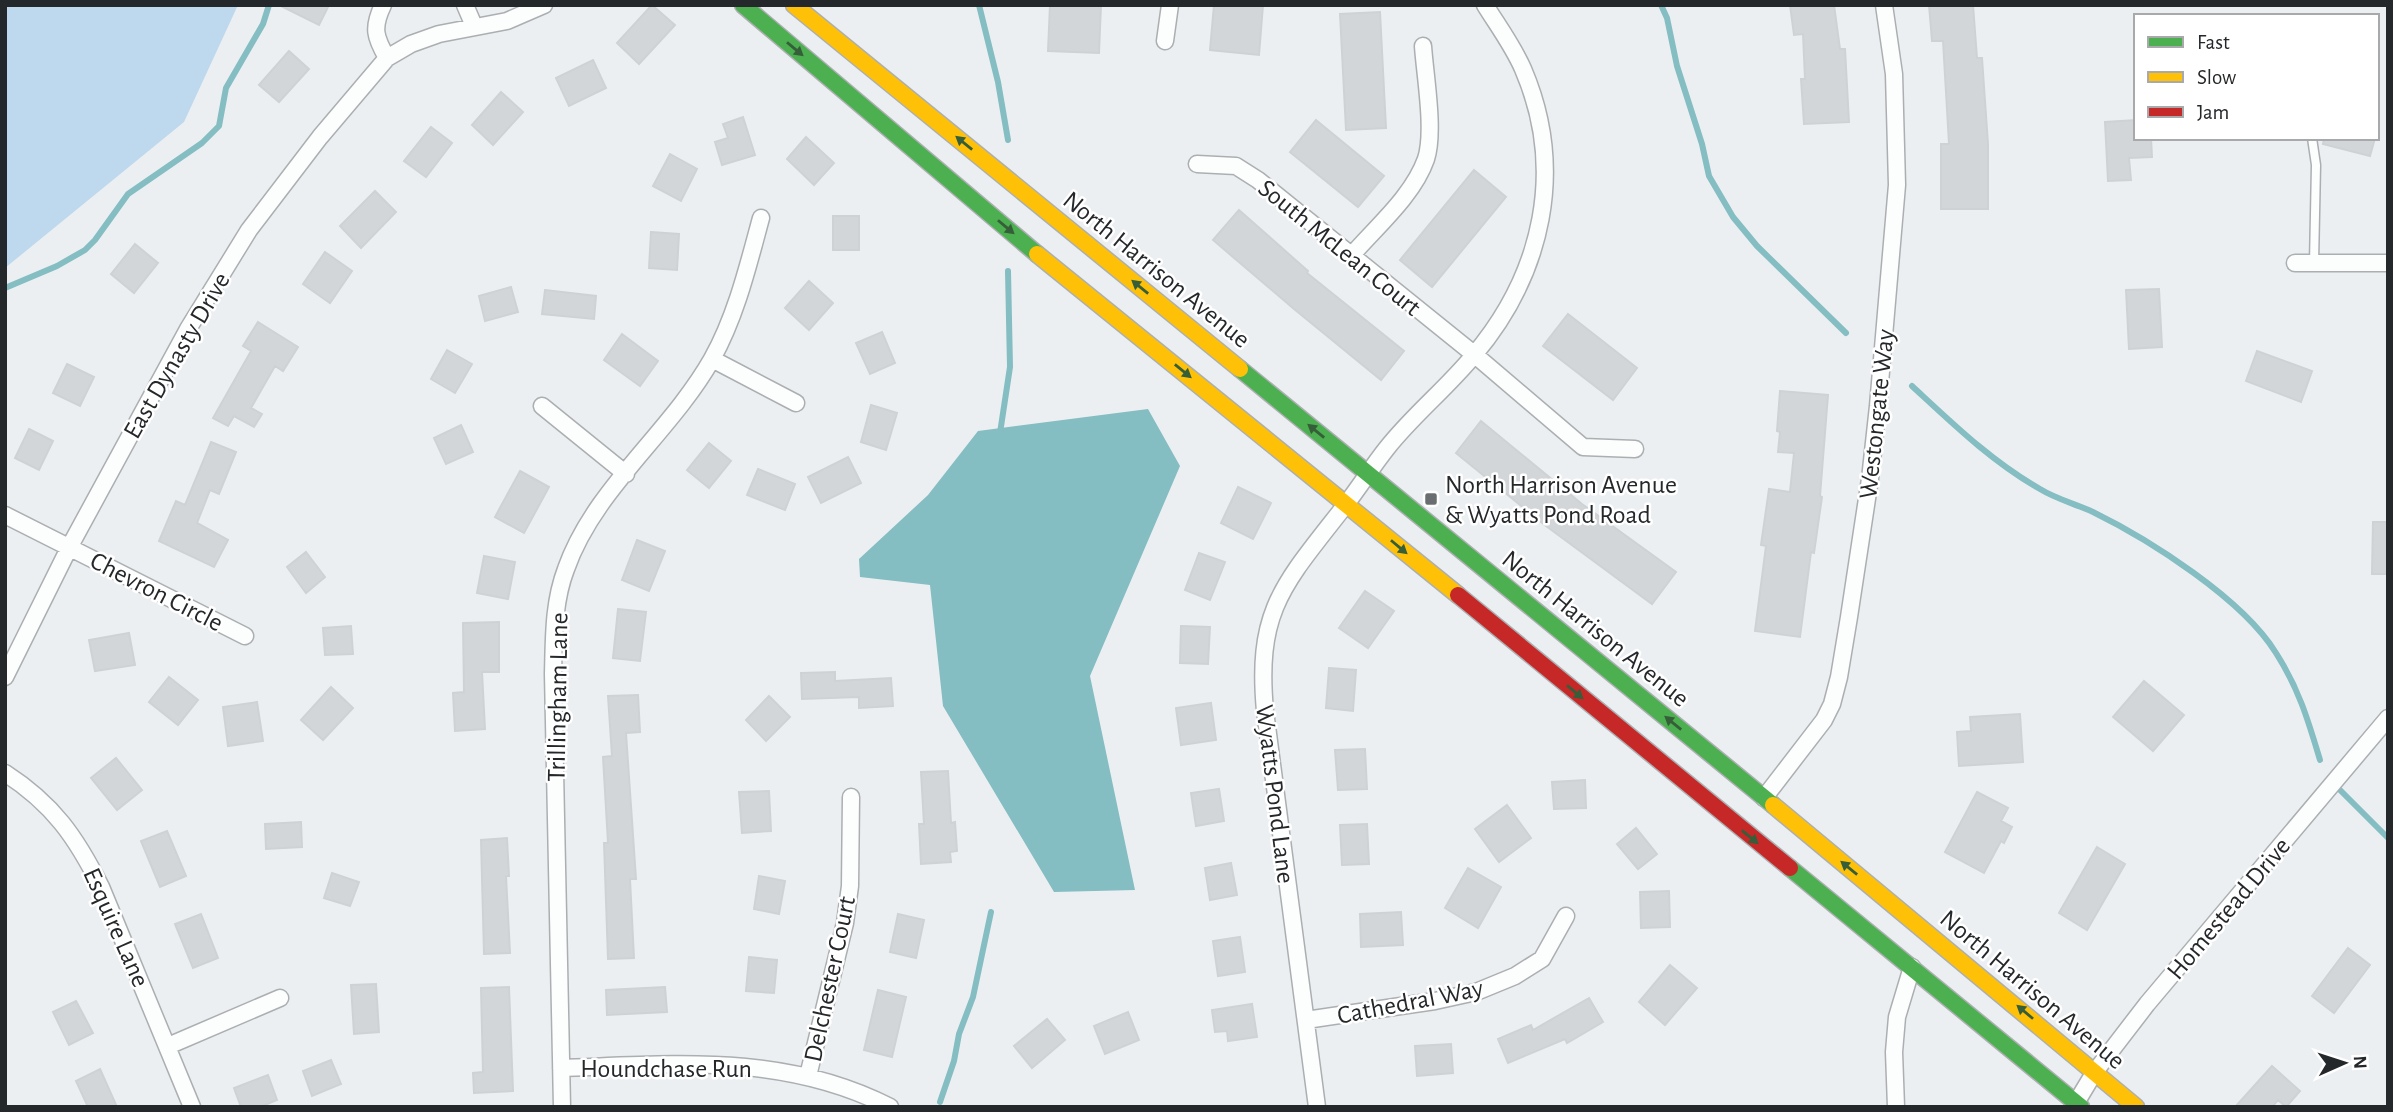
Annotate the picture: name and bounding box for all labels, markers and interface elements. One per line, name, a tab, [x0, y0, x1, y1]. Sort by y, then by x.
legend	[2134, 14, 2379, 140]
text: Fast	[2197, 32, 2230, 53]
one-way arrow	[786, 41, 803, 56]
text: Slow	[2197, 67, 2236, 88]
text: Jam	[2197, 102, 2229, 123]
one-way arrow	[955, 136, 973, 151]
street label: South McLean Court	[1253, 175, 1425, 321]
street label: North Harrison Avenue	[1058, 187, 1255, 353]
one-way arrow	[997, 220, 1015, 235]
street label: East Dynasty Drive	[119, 268, 235, 443]
one-way arrow	[1131, 280, 1148, 295]
street label: Westongate Way	[1855, 328, 1899, 500]
one-way arrow	[1174, 363, 1191, 378]
one-way arrow	[1307, 424, 1325, 439]
place label: North Harrison Avenue & Wyatts Pond Road	[1445, 472, 1677, 528]
marker: North Harrison Avenue & Wyatts Pond Road	[1423, 491, 1439, 507]
one-way arrow	[1391, 539, 1408, 554]
street label: North Harrison Avenue	[1497, 546, 1694, 712]
street label: Chevron Circle	[86, 547, 227, 636]
street label: Trillingham Lane	[544, 612, 572, 782]
one-way arrow	[1566, 684, 1583, 699]
street label: Wyatts Pond Lane	[1251, 703, 1299, 885]
one-way arrow	[1665, 716, 1683, 731]
one-way arrow	[1741, 829, 1759, 844]
street label: Homestead Drive	[2162, 833, 2295, 984]
one-way arrow	[1841, 860, 1859, 875]
street label: Esquire Lane	[78, 864, 154, 991]
street label: Delchester Court	[800, 894, 860, 1064]
street label: North Harrison Avenue	[1935, 905, 2130, 1074]
street label: Cathedral Way	[1335, 975, 1485, 1029]
one-way arrow	[2016, 1005, 2033, 1020]
north arrow	[2309, 1028, 2379, 1098]
text: N	[2350, 1055, 2369, 1069]
street label: Houndchase Run	[580, 1056, 752, 1082]

